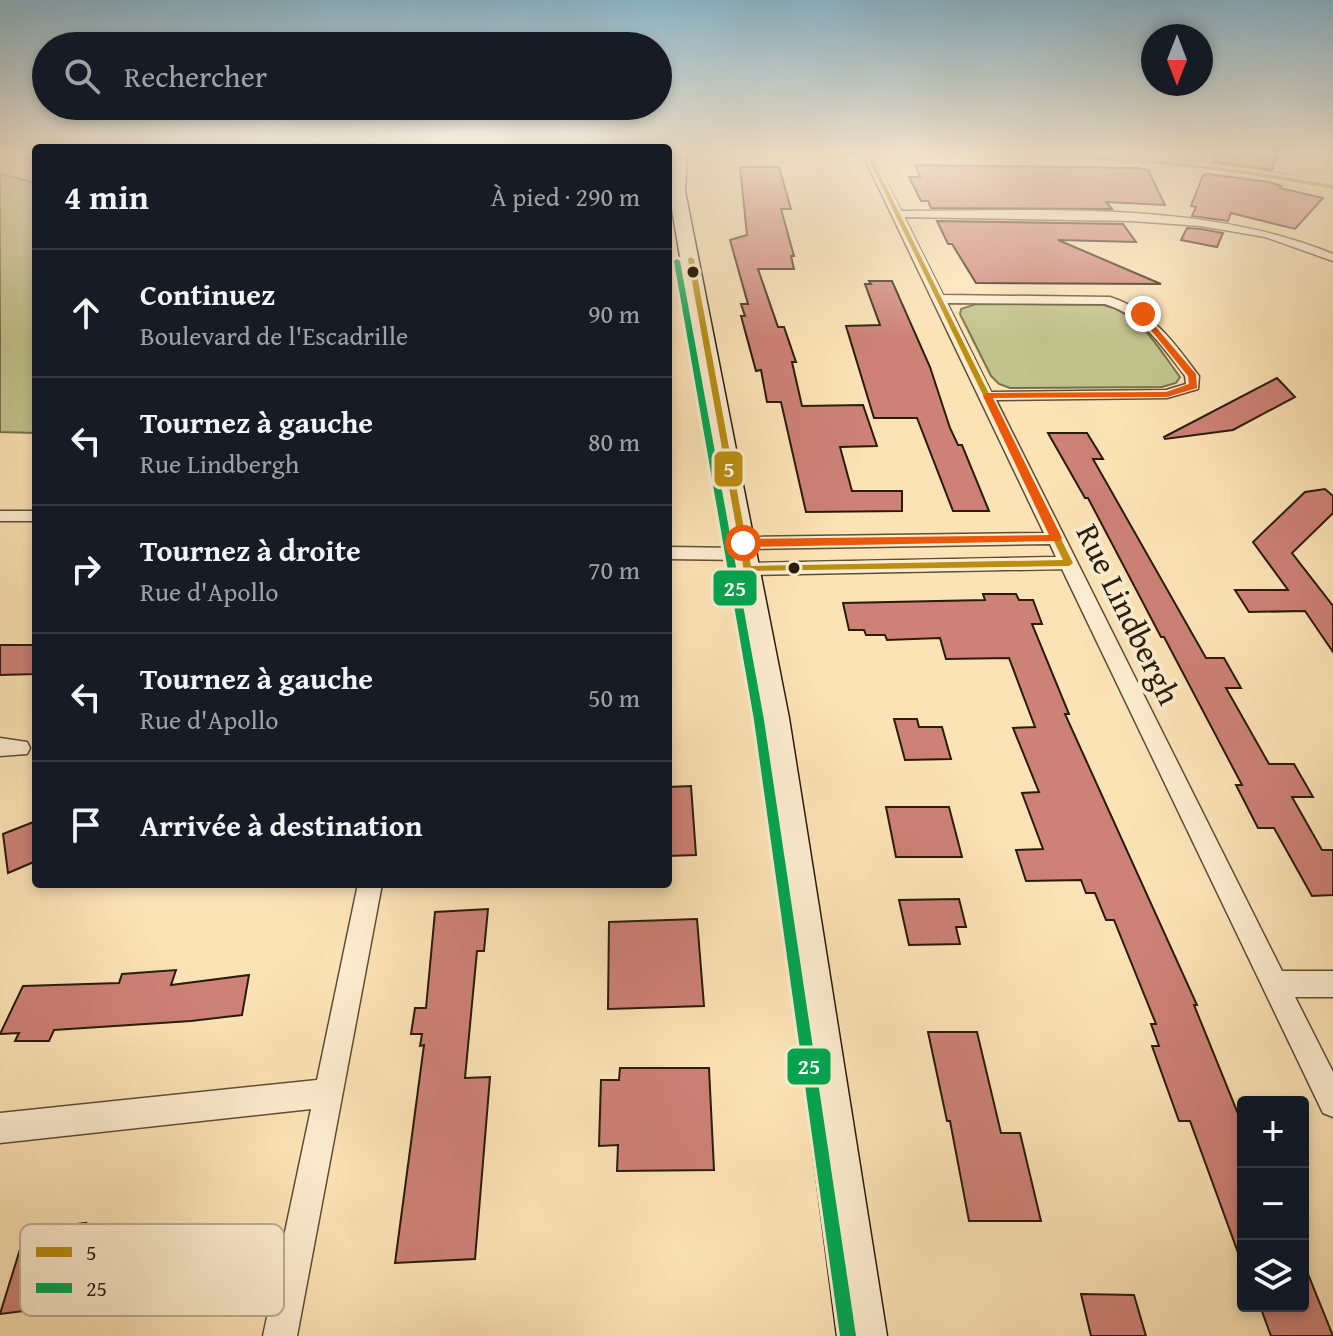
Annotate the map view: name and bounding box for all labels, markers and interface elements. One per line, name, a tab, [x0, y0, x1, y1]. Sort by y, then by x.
north arrow	[1141, 24, 1213, 96]
search box	[32, 32, 672, 120]
icon: search	[60, 54, 104, 98]
text: Rechercher	[124, 54, 267, 98]
text: 4 min	[64, 172, 149, 221]
text: À pied · 290 m	[491, 177, 640, 216]
unlabelled marker	[685, 264, 701, 280]
text: Continuez	[140, 272, 275, 316]
icon: ahead	[64, 291, 108, 335]
text: 90 m	[588, 294, 640, 333]
route end	[1125, 296, 1161, 332]
text: Boulevard de l'Escadrille	[140, 316, 408, 355]
text: Tournez à gauche	[140, 400, 373, 444]
icon: left	[64, 419, 108, 463]
text: 80 m	[588, 422, 640, 461]
text: Rue Lindbergh	[140, 444, 299, 483]
line badge: 5	[713, 450, 744, 488]
text: 5	[723, 453, 735, 485]
street label: Rue Lindbergh	[1065, 516, 1193, 712]
route start	[725, 525, 761, 561]
text: Tournez à droite	[140, 528, 361, 572]
icon: right	[64, 547, 108, 591]
text: 70 m	[588, 550, 640, 589]
unlabelled marker	[786, 560, 802, 576]
line badge: 25	[712, 569, 758, 607]
text: Rue d'Apollo	[140, 572, 278, 611]
text: 25	[724, 572, 746, 604]
text: Tournez à gauche	[140, 656, 373, 700]
icon: left	[64, 675, 108, 719]
text: 50 m	[588, 678, 640, 717]
text: Rue d'Apollo	[140, 700, 278, 739]
icon: arrive	[64, 803, 108, 847]
text: Arrivée à destination	[140, 803, 422, 847]
line badge: 25	[786, 1047, 832, 1086]
text: 25	[798, 1050, 820, 1082]
map controls	[1237, 1096, 1309, 1312]
button: +	[1237, 1096, 1309, 1168]
button: −	[1237, 1168, 1309, 1240]
legend	[20, 1224, 284, 1316]
text: 5	[86, 1236, 97, 1268]
button: layers	[1237, 1240, 1309, 1312]
text: 25	[86, 1272, 107, 1304]

